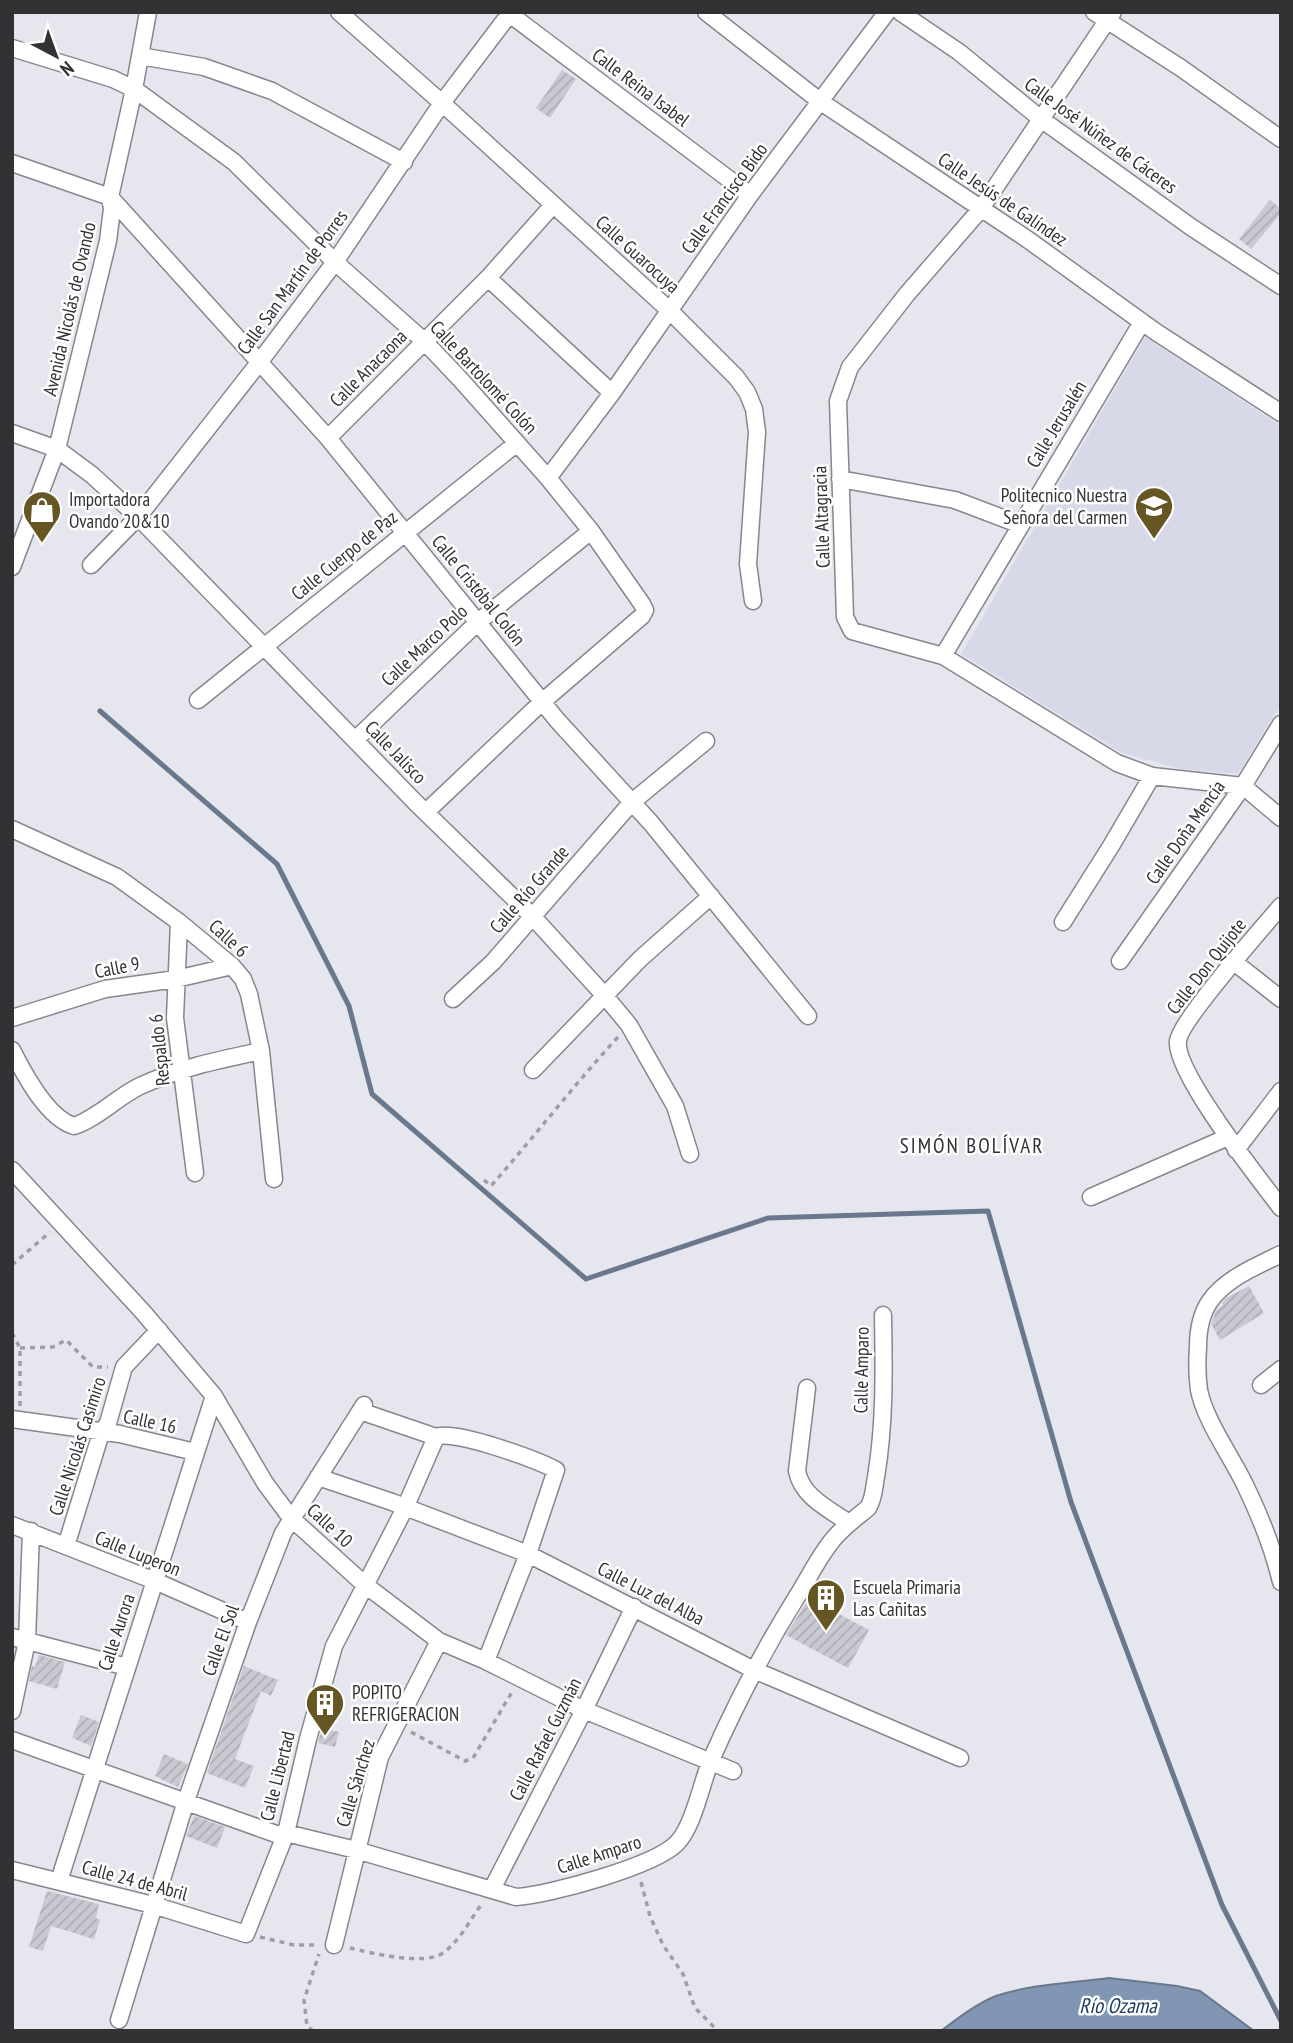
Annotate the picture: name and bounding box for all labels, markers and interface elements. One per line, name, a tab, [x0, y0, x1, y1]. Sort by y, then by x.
north arrow	[21, 21, 91, 91]
street label: Calle Reina Isabel	[587, 42, 695, 132]
text: N	[55, 56, 79, 81]
street label: Calle José Núñez de Cáceres	[1020, 72, 1182, 198]
street label: Calle Francisco Bido	[676, 138, 772, 258]
street label: Calle Jesús de Galíndez	[934, 147, 1072, 251]
street label: Calle San Martín de Porres	[231, 205, 353, 359]
street label: Calle Guarocuya	[591, 210, 685, 298]
street label: Avenida Nicolás de Ovando	[37, 220, 101, 398]
street label: Calle Bartolomé Colón	[425, 315, 543, 439]
street label: Calle Anacaona	[324, 324, 412, 412]
street label: Calle Jerusalén	[1021, 376, 1091, 472]
street label: Calle Altagracia	[807, 466, 835, 568]
place label: Politecnico Nuestra Señora del Carmen	[1001, 483, 1127, 529]
school or university icon: Politecnico Nuestra Señora del Carmen	[1133, 485, 1175, 540]
place label: Importadora Ovando 20&10	[69, 487, 170, 533]
shop icon: Importadora Ovando 20&10	[21, 489, 63, 544]
street label: Calle Cuerpo de Paz	[286, 505, 402, 605]
street label: Calle Cristóbal Colón	[427, 530, 531, 650]
street label: Calle Marco Polo	[376, 599, 472, 691]
street label: Calle Jalisco	[360, 715, 432, 789]
street label: Calle Doña Mencía	[1140, 775, 1230, 889]
street label: Calle Río Grande	[484, 840, 574, 938]
street label: Calle Don Quijote	[1161, 913, 1251, 1019]
street label: Calle 6	[204, 914, 254, 962]
street label: Calle 9	[92, 951, 142, 983]
street label: Respaldo 6	[143, 1013, 175, 1087]
district label: SIMÓN BOLÍVAR	[900, 1132, 1044, 1159]
street label: Calle Amparo	[848, 1326, 874, 1414]
street label: Calle Nicolás Casimiro	[43, 1373, 111, 1519]
street label: Calle 16	[121, 1404, 179, 1438]
street label: Calle 10	[302, 1498, 358, 1552]
street label: Calle Luperon	[92, 1525, 184, 1581]
street label: Calle Luz del Alba	[594, 1556, 708, 1630]
place label: Escuela Primaria Las Cañitas	[853, 1575, 961, 1621]
building icon: Escuela Primaria Las Cañitas	[805, 1577, 847, 1632]
street label: Calle Aurora	[92, 1590, 140, 1674]
street label: Calle El Sol	[196, 1601, 244, 1679]
street label: Calle Rafael Guzmán	[504, 1673, 586, 1805]
place label: POPITO REFRIGERACION	[352, 1680, 459, 1726]
building icon: POPITO REFRIGERACION	[304, 1682, 346, 1737]
street label: Calle Libertad	[254, 1729, 300, 1823]
street label: Calle Sánchez	[330, 1736, 380, 1830]
street label: Calle Amparo	[554, 1829, 644, 1879]
street label: Calle 24 de Abril	[79, 1854, 191, 1906]
water label: Río Ozama	[1079, 1992, 1158, 2019]

